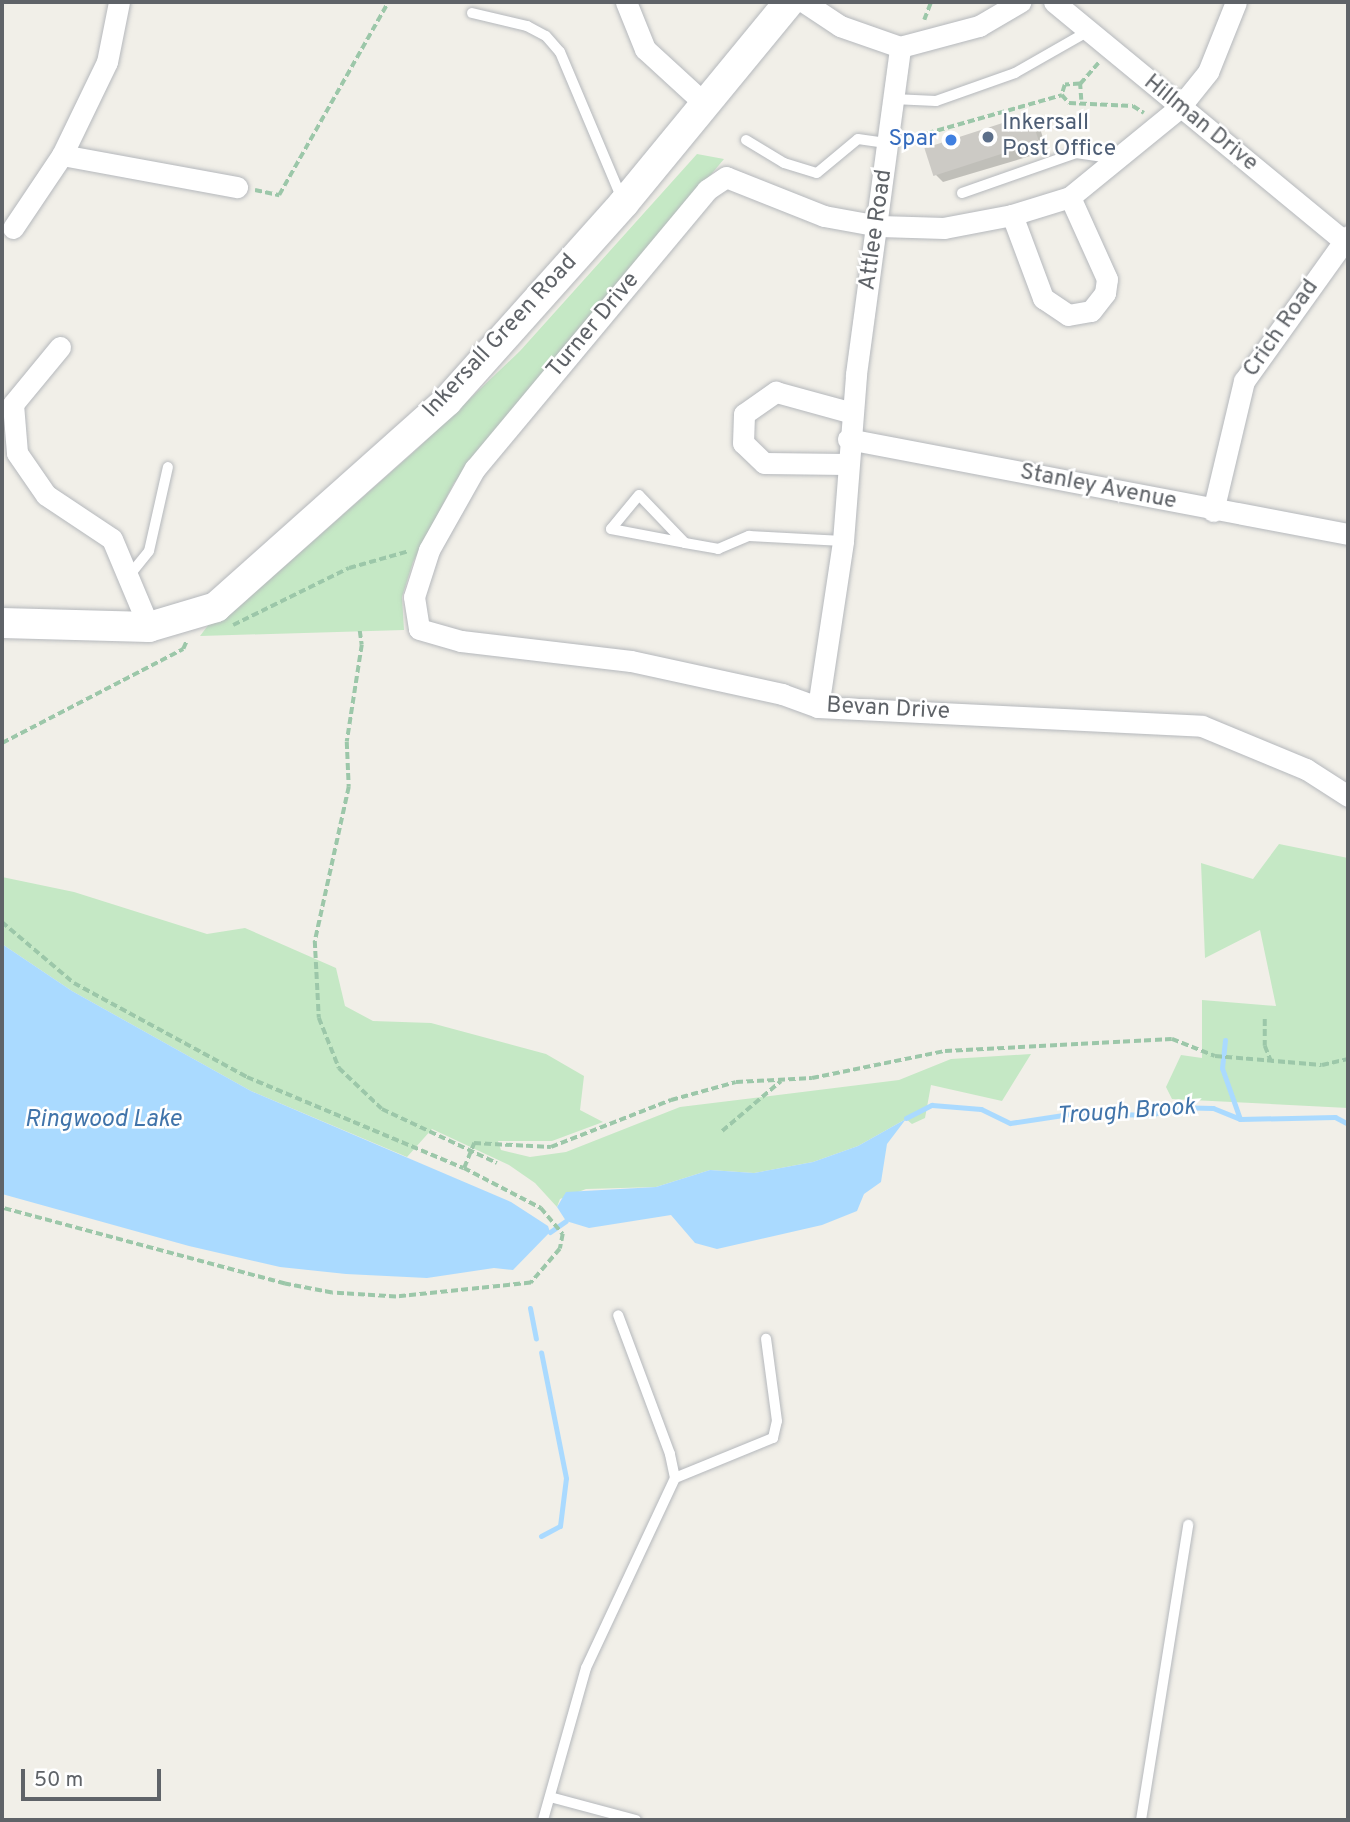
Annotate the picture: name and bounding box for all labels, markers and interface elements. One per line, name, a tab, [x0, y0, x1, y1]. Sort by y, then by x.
street label: Hillman Drive	[1137, 70, 1263, 178]
place label: Inkersall Post Office	[1002, 110, 1116, 164]
place label: Spar	[889, 126, 937, 154]
marker: Inkersall Post Office	[980, 129, 996, 145]
marker: Spar	[943, 132, 959, 148]
street label: Attlee Road	[855, 168, 899, 292]
street label: Inkersall Green Road	[418, 249, 584, 425]
street label: Turner Drive	[542, 268, 646, 384]
street label: Crich Road	[1238, 275, 1326, 383]
street label: Stanley Avenue	[1017, 459, 1179, 517]
street label: Bevan Drive	[825, 693, 951, 727]
water label: Trough Brook	[1056, 1094, 1196, 1132]
water label: Ringwood Lake	[25, 1107, 181, 1135]
scale bar	[24, 1756, 164, 1800]
text: 50 m	[34, 1767, 83, 1794]

